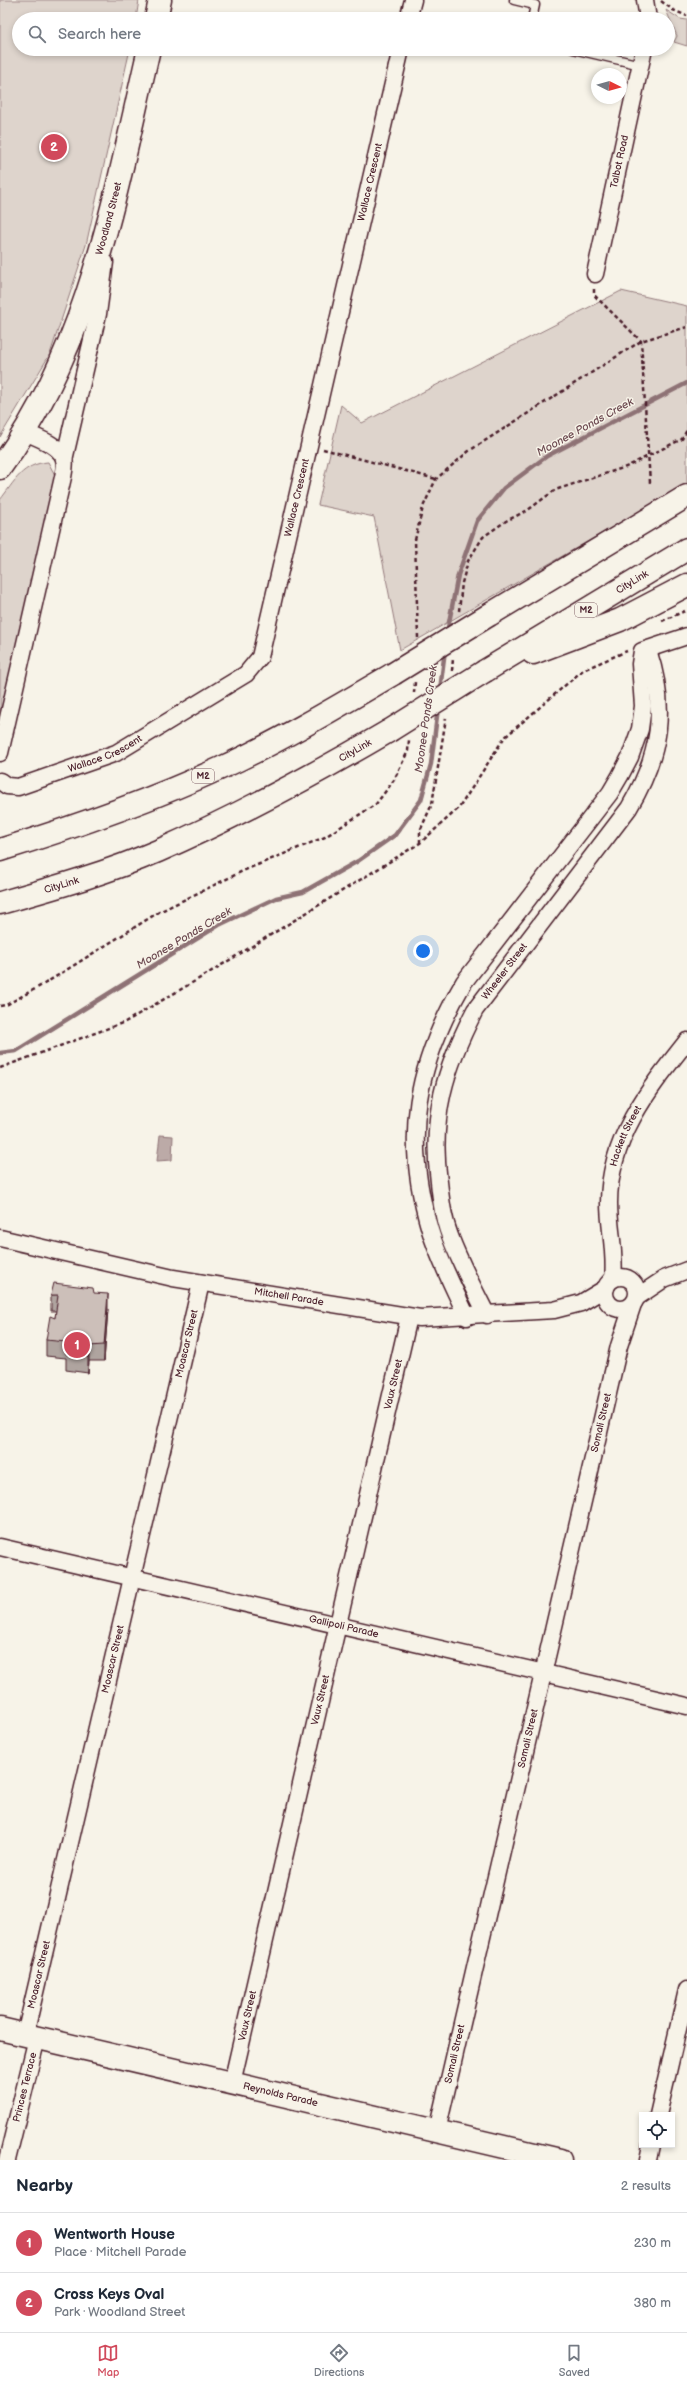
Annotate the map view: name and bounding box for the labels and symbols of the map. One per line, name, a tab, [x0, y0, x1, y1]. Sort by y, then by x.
north arrow	[591, 68, 627, 104]
pin: 2	[41, 132, 67, 162]
street label: Talbot Road	[608, 134, 631, 189]
street label: Wallace Crescent	[355, 142, 385, 222]
street label: Woodland Street	[93, 181, 124, 256]
water label: Moonee Ponds Creek	[534, 395, 636, 459]
street label: Wallace Crescent	[282, 458, 312, 538]
street label: CityLink	[614, 568, 651, 596]
road number: M2	[575, 603, 597, 617]
water label: Moonee Ponds Creek	[412, 664, 440, 774]
street label: Wallace Crescent	[67, 733, 144, 775]
street label: CityLink	[337, 736, 374, 765]
road number: M2	[192, 769, 214, 783]
street label: CityLink	[43, 874, 80, 896]
water label: Moonee Ponds Creek	[134, 904, 234, 971]
your location	[413, 941, 433, 961]
street label: Wheeler Street	[479, 941, 530, 1002]
street label: Hackett Street	[608, 1103, 644, 1168]
street label: Mitchell Parade	[253, 1285, 325, 1308]
street label: Moascar Street	[173, 1308, 201, 1379]
pin: 1	[64, 1330, 90, 1360]
street label: Vaux Street	[382, 1358, 405, 1411]
street label: Somali Street	[589, 1392, 614, 1454]
street label: Gallipoli Parade	[308, 1613, 380, 1640]
street label: Moascar Street	[99, 1624, 127, 1694]
street label: Vaux Street	[309, 1674, 332, 1726]
street label: Somali Street	[515, 1708, 541, 1769]
street label: Moascar Street	[25, 1939, 53, 2010]
street label: Vaux Street	[236, 1989, 259, 2042]
street label: Somali Street	[442, 2023, 467, 2085]
street label: Princes Terrace	[11, 2051, 39, 2123]
street label: Reynolds Parade	[242, 2080, 319, 2109]

